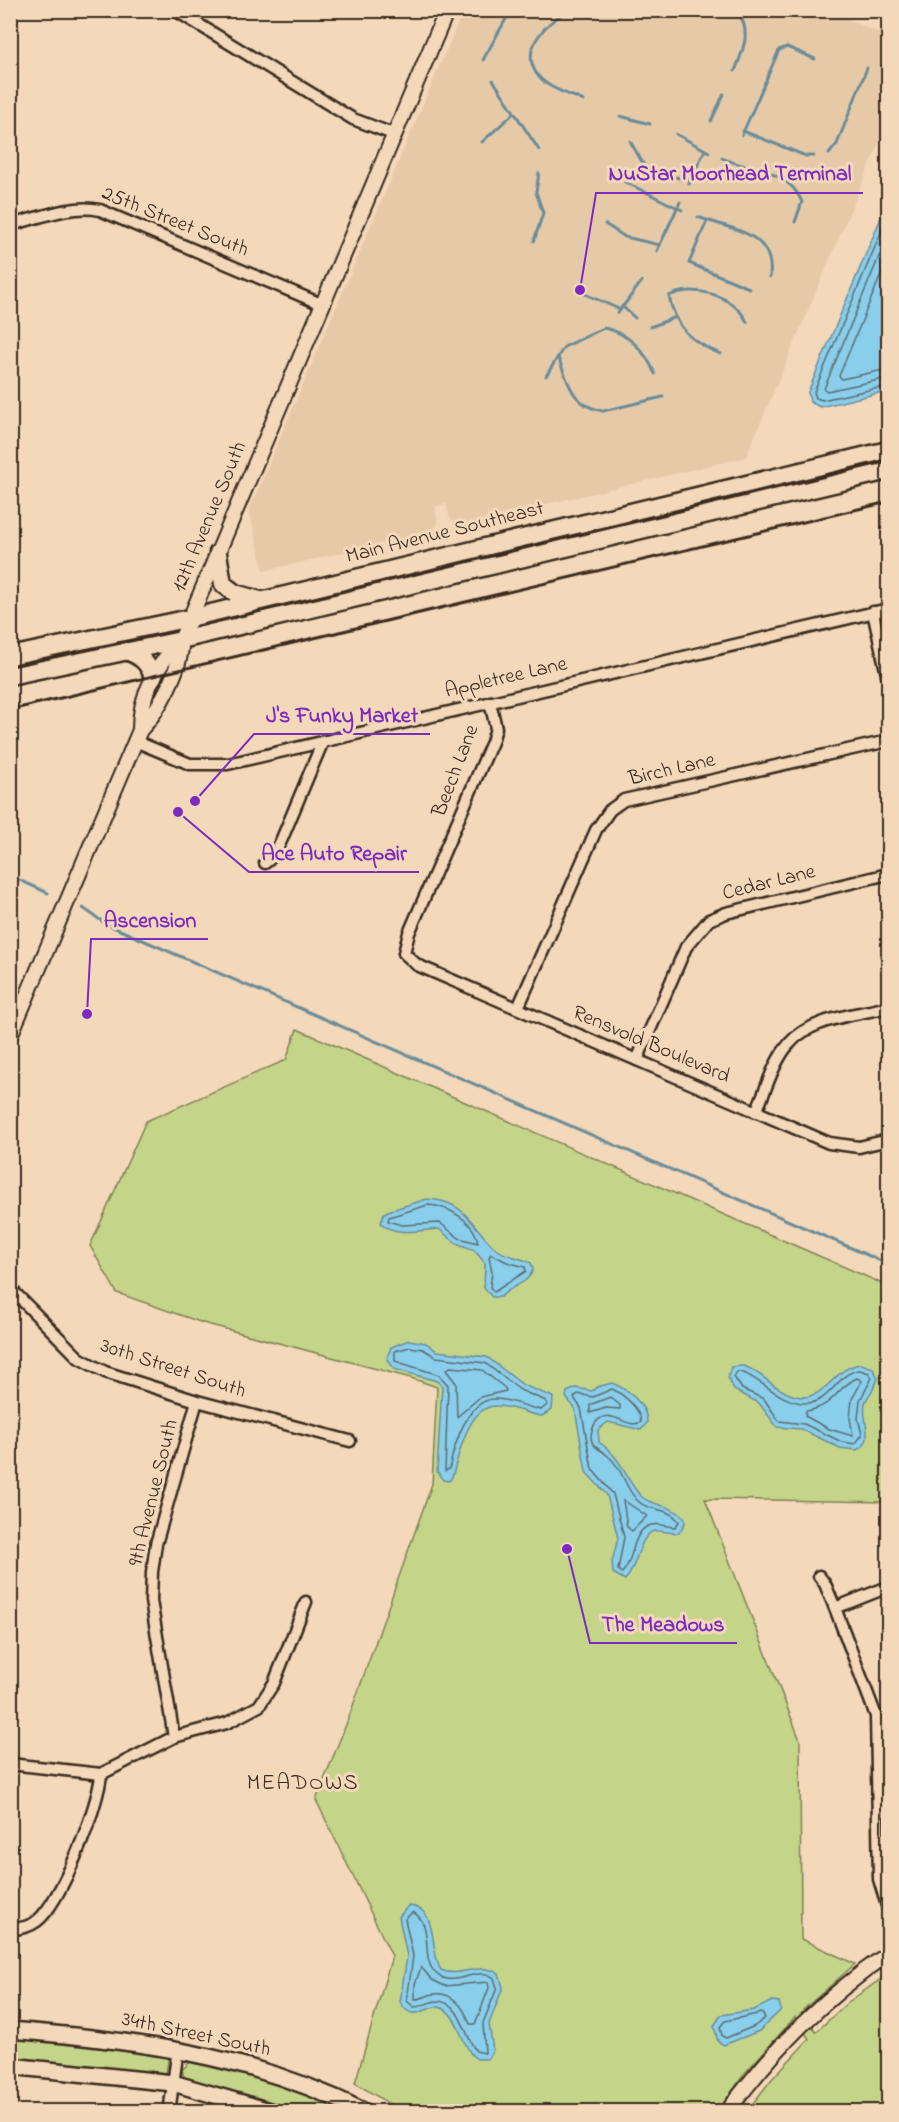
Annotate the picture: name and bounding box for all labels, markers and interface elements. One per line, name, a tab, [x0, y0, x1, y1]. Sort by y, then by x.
callout: NuStar Moorhead Terminal	[596, 153, 863, 193]
text: NuStar Moorhead Terminal	[609, 159, 852, 191]
street label: 25th Street South	[97, 179, 253, 265]
street label: 12th Avenue South	[165, 437, 255, 597]
street label: Main Avenue Southeast	[343, 494, 547, 572]
street label: Appletree Lane	[442, 649, 571, 707]
callout: J's Funky Market	[254, 694, 430, 734]
text: J's Funky Market	[266, 701, 419, 734]
street label: Beech Lane	[424, 720, 487, 822]
street label: Birch Lane	[625, 745, 719, 795]
callout: Ace Auto Repair	[249, 832, 419, 872]
text: Ace Auto Repair	[261, 839, 408, 871]
street label: Cedar Lane	[719, 857, 819, 909]
callout: Ascension	[91, 899, 208, 939]
text: Ascension	[104, 906, 196, 938]
street label: Rensvold Boulevard	[567, 998, 735, 1092]
street label: 30th Street South	[96, 1331, 250, 1407]
street label: 9th Avenue South	[121, 1417, 187, 1569]
callout: The Meadows	[590, 1603, 737, 1643]
text: The Meadows	[602, 1610, 724, 1642]
district label: MEADOWS	[247, 1768, 359, 1800]
street label: 34th Street South	[119, 2005, 273, 2065]

